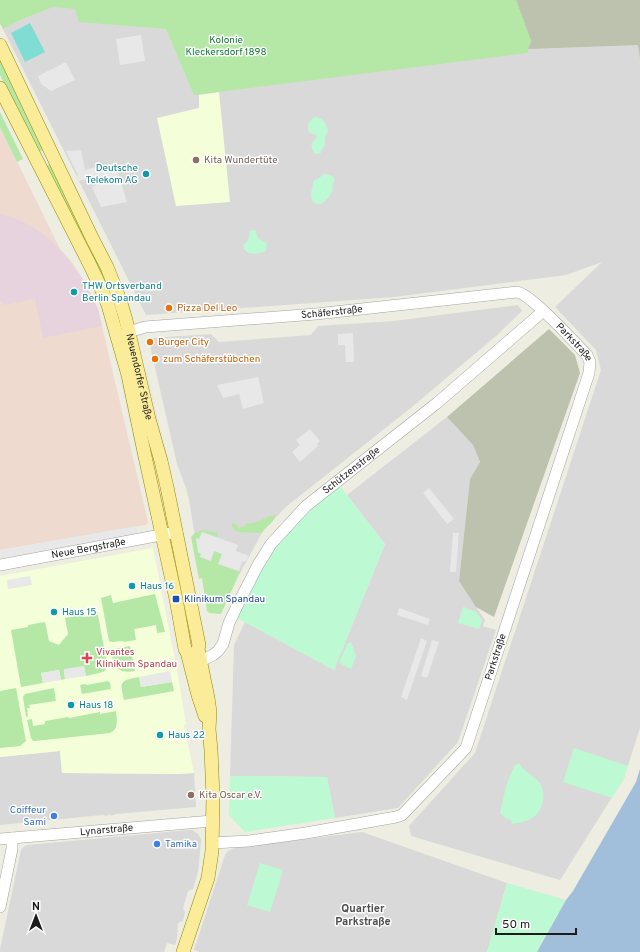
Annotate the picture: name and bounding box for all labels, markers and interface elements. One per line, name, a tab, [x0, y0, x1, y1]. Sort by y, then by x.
park label: Kolonie Kleckersdorf 1898	[185, 34, 267, 59]
place label: Kita Wundertüte	[204, 154, 278, 167]
marker: Kita Wundertüte	[191, 155, 201, 165]
place label: Deutsche Telekom AG	[86, 162, 138, 187]
marker: Deutsche Telekom AG	[141, 169, 151, 179]
place label: THW Ortsverband Berlin Spandau	[82, 280, 162, 305]
marker: THW Ortsverband Berlin Spandau	[69, 287, 79, 297]
place label: Pizza Del Leo	[177, 302, 238, 315]
street label: Schäferstraße	[300, 302, 363, 322]
marker: Pizza Del Leo	[164, 303, 174, 313]
street label: Parkstraße	[553, 320, 595, 363]
street label: Neuendorfer Straße	[123, 332, 156, 421]
place label: Burger City	[158, 336, 209, 349]
marker: Burger City	[145, 337, 155, 347]
place label: zum Schäferstübchen	[163, 353, 260, 366]
marker: zum Schäferstübchen	[150, 354, 160, 364]
street label: Schützenstraße	[320, 444, 383, 497]
street label: Neue Bergstraße	[50, 535, 127, 562]
place label: Haus 16	[140, 580, 174, 593]
marker: Haus 16	[127, 581, 137, 591]
place label: Klinikum Spandau	[184, 593, 265, 606]
marker: Klinikum Spandau	[171, 594, 181, 604]
place label: Haus 15	[62, 606, 97, 619]
marker: Haus 15	[49, 607, 59, 617]
street label: Parkstraße	[482, 632, 510, 682]
place label: Vivantes Klinikum Spandau	[96, 646, 177, 671]
marker: Vivantes Klinikum Spandau	[81, 652, 93, 664]
place label: Haus 18	[79, 699, 113, 712]
marker: Haus 18	[66, 700, 76, 710]
place label: Haus 22	[168, 729, 205, 742]
marker: Haus 22	[155, 730, 165, 740]
place label: Kita Oscar e.V.	[199, 789, 262, 802]
marker: Kita Oscar e.V.	[186, 790, 196, 800]
place label: Coiffeur Sami	[10, 804, 46, 829]
marker: Coiffeur Sami	[49, 811, 59, 821]
street label: Lynarstraße	[79, 821, 134, 839]
place label: Tamika	[165, 838, 197, 851]
marker: Tamika	[152, 839, 162, 849]
north arrow	[16, 896, 56, 936]
text: N	[32, 900, 40, 914]
district label: Quartier Parkstraße	[335, 902, 391, 929]
scale bar	[496, 910, 576, 936]
text: 50 m	[502, 917, 530, 933]

